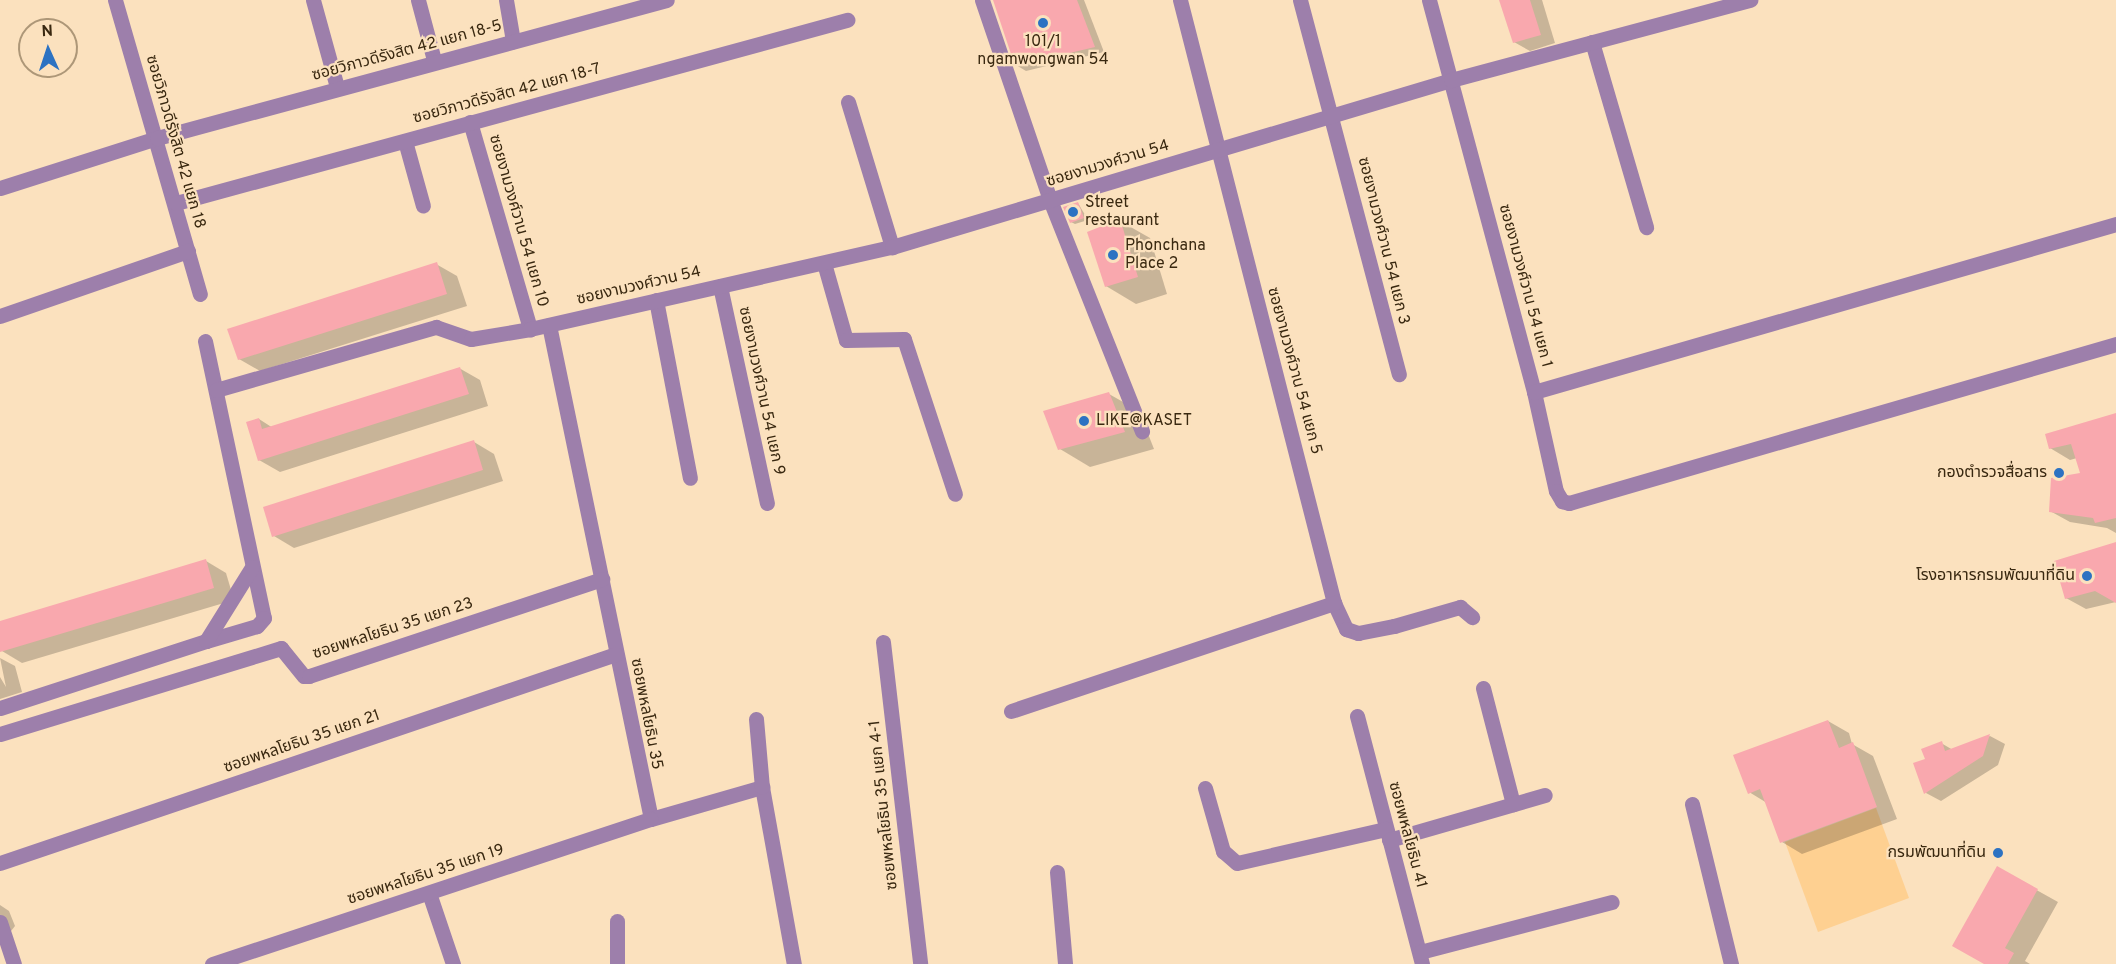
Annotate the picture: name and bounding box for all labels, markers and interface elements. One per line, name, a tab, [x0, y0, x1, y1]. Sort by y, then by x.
street label: ซอยวิภาวดีรังสิต 42 แยก 18-5	[310, 16, 504, 86]
marker: 101/1 ngamwongwan 54	[1036, 16, 1050, 30]
north arrow	[18, 18, 78, 78]
text: N	[41, 22, 53, 42]
place label: 101/1 ngamwongwan 54	[977, 32, 1109, 70]
street label: ซอยวิภาวดีรังสิต 42 แยก 18	[141, 53, 209, 231]
street label: ซอยวิภาวดีรังสิต 42 แยก 18-7	[411, 60, 603, 128]
street label: ซอยงามวงศ์วาน 54 แยก 10	[484, 133, 552, 309]
street label: ซอยงามวงศ์วาน 54	[1044, 136, 1172, 192]
street label: ซอยงามวงศ์วาน 54 แยก 3	[1353, 155, 1413, 327]
place label: Street restaurant	[1085, 193, 1159, 231]
street label: ซอยงามวงศ์วาน 54 แยก 1	[1494, 202, 1556, 370]
marker: Street restaurant	[1066, 205, 1080, 219]
place label: Phonchana Place 2	[1125, 236, 1206, 274]
marker: Phonchana Place 2	[1106, 248, 1120, 262]
street label: ซอยงามวงศ์วาน 54	[575, 262, 703, 310]
street label: ซอยงามวงศ์วาน 54 แยก 5	[1262, 285, 1326, 457]
street label: ซอยงามวงศ์วาน 54 แยก 9	[734, 305, 788, 477]
place label: LIKE@KASET	[1096, 411, 1192, 431]
marker: LIKE@KASET	[1077, 414, 1091, 428]
place label: กองตำรวจสื่อสาร	[1937, 463, 2047, 483]
marker: กองตำรวจสื่อสาร	[2052, 466, 2066, 480]
place label: โรงอาหารกรมพัฒนาที่ดิน	[1916, 566, 2075, 586]
marker: โรงอาหารกรมพัฒนาที่ดิน	[2080, 569, 2094, 583]
street label: ซอยพหลโยธิน 35 แยก 23	[310, 594, 476, 664]
street label: ซอยพหลโยธิน 35	[626, 657, 666, 771]
street label: ซอยพหลโยธิน 35 แยก 21	[221, 706, 383, 778]
street label: ซอยพหลโยธิน 35 แยก 4-1	[866, 719, 902, 891]
street label: ซอยพหลโยธิน 41	[1384, 780, 1430, 890]
street label: ซอยพหลโยธิน 35 แยก 19	[345, 841, 507, 909]
place label: กรมพัฒนาที่ดิน	[1887, 843, 1986, 863]
marker: กรมพัฒนาที่ดิน	[1991, 846, 2005, 860]

